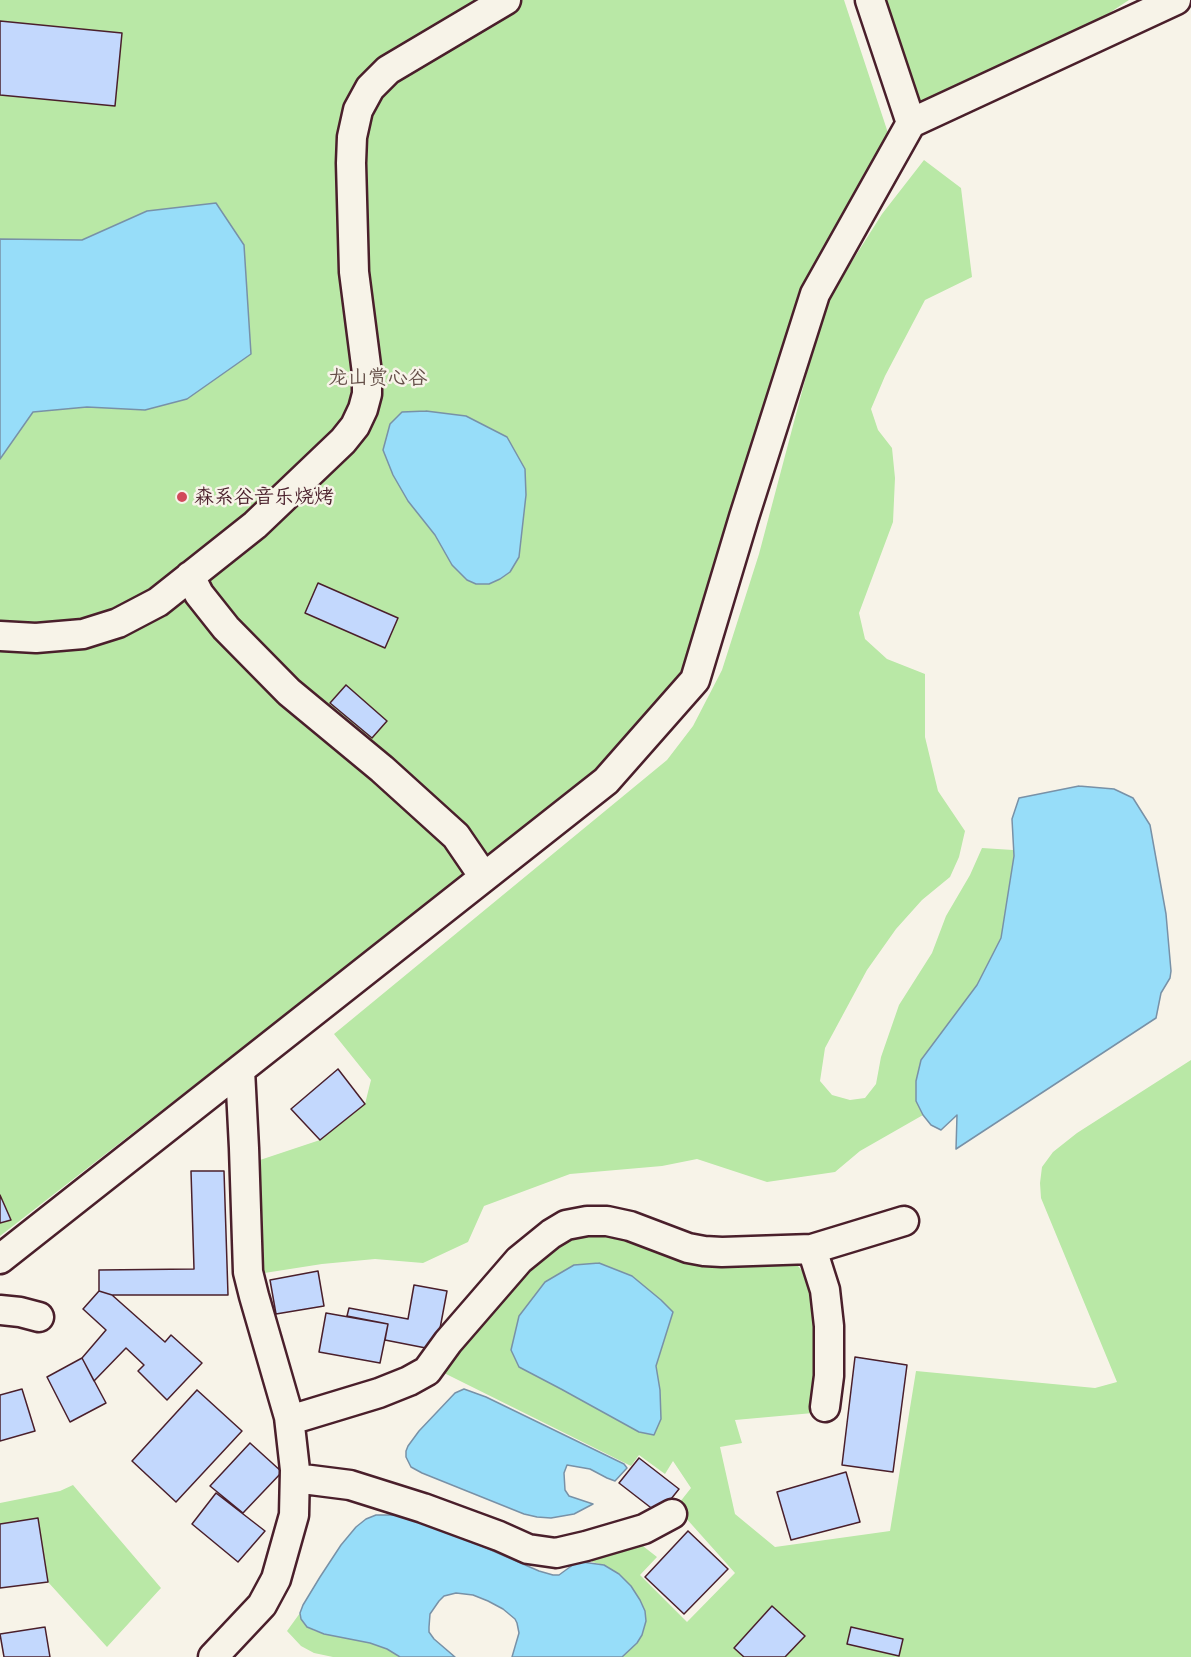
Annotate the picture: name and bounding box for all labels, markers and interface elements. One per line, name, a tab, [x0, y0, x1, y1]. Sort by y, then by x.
park label: 龙山赏心谷	[328, 366, 428, 390]
place label: 森系谷音乐烧烤	[194, 485, 334, 509]
marker: 森系谷音乐烧烤	[175, 490, 189, 504]

